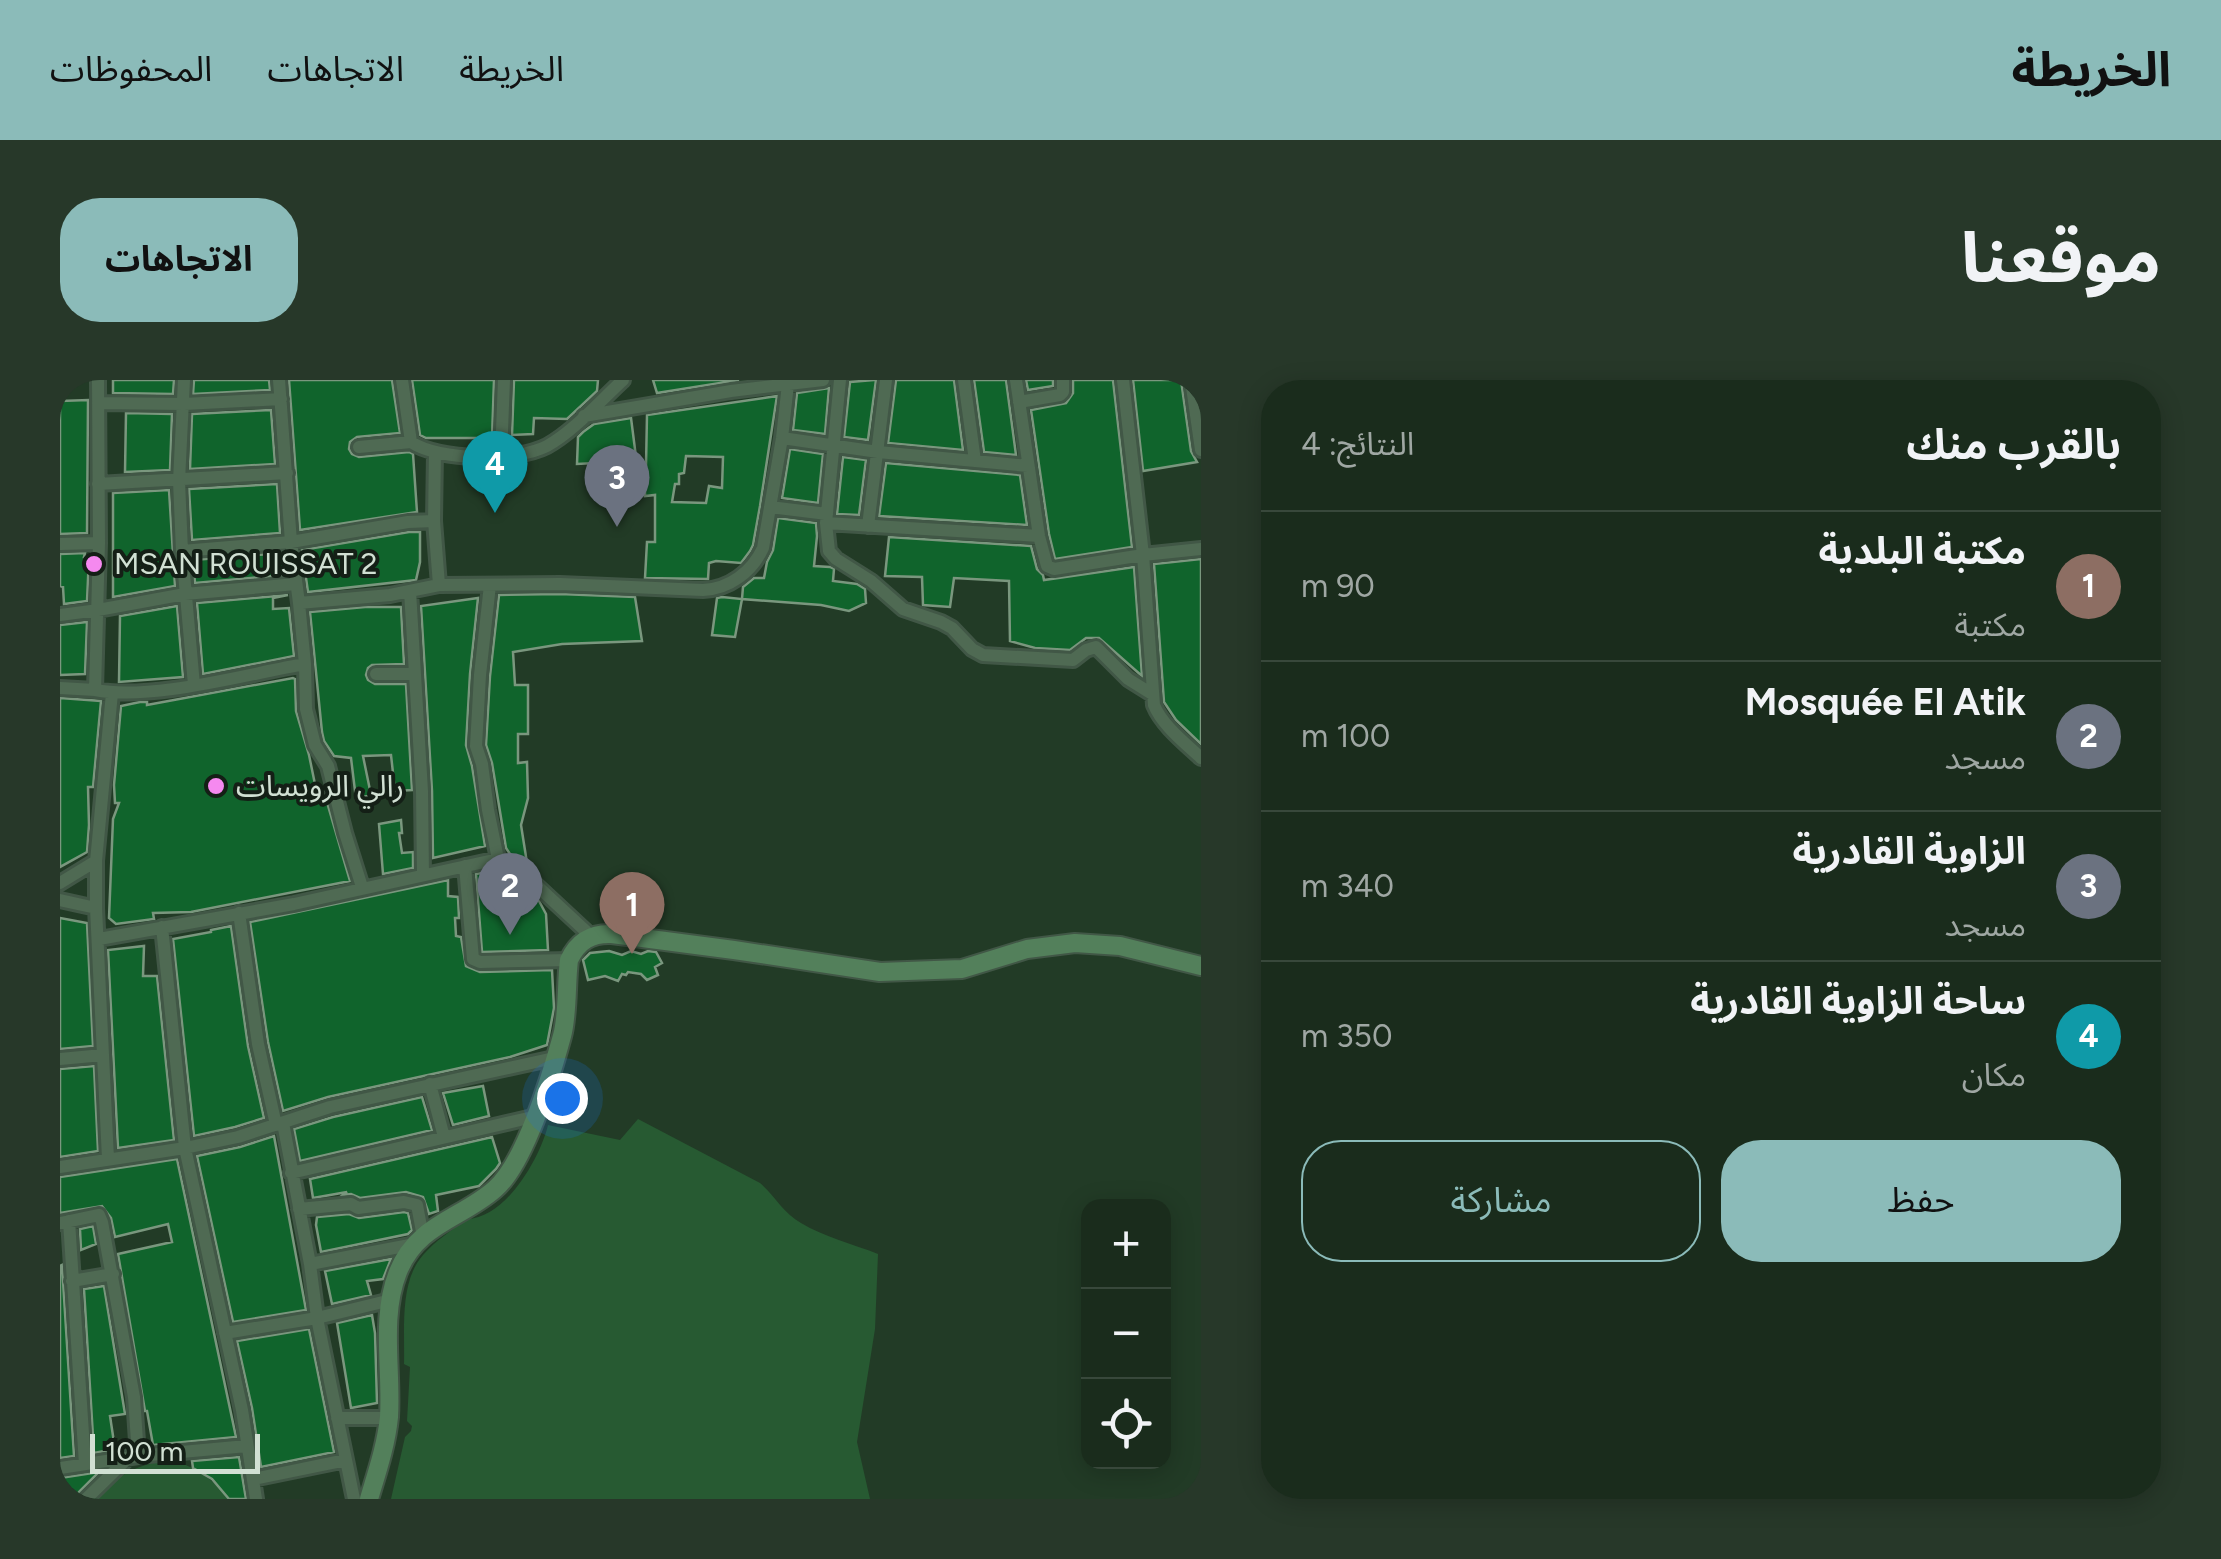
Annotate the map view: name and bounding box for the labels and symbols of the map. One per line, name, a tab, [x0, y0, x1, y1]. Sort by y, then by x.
pin: 4	[462, 431, 528, 513]
pin: 3	[584, 444, 650, 527]
place label: MSAN ROUISSAT 2	[114, 545, 378, 582]
marker: MSAN ROUISSAT 2	[83, 553, 105, 575]
place label: رالي الرويسات	[236, 767, 404, 809]
marker: رالي الرويسات	[205, 775, 227, 797]
pin: 2	[478, 852, 542, 935]
pin: 1	[600, 872, 664, 954]
your location	[537, 1073, 588, 1124]
scale bar	[90, 1429, 260, 1474]

